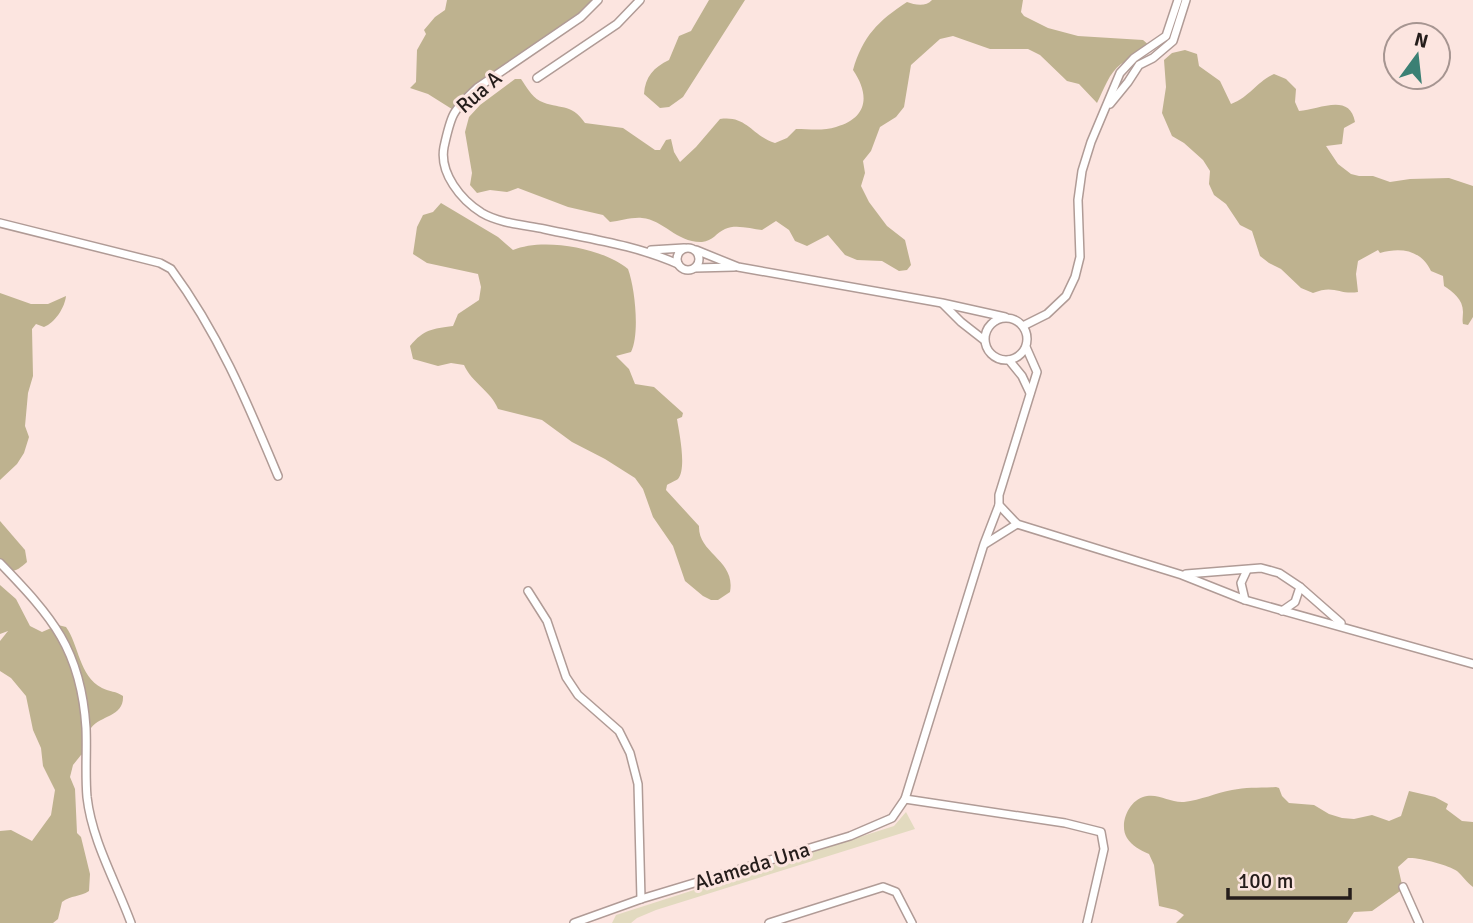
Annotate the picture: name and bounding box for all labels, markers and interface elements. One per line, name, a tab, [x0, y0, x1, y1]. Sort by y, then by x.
north arrow	[1382, 21, 1452, 91]
text: N	[1412, 27, 1431, 54]
street label: Rua A	[451, 65, 507, 119]
street label: Alameda Una	[691, 836, 813, 896]
scale bar	[1228, 856, 1350, 900]
text: 100 m	[1238, 868, 1293, 894]

